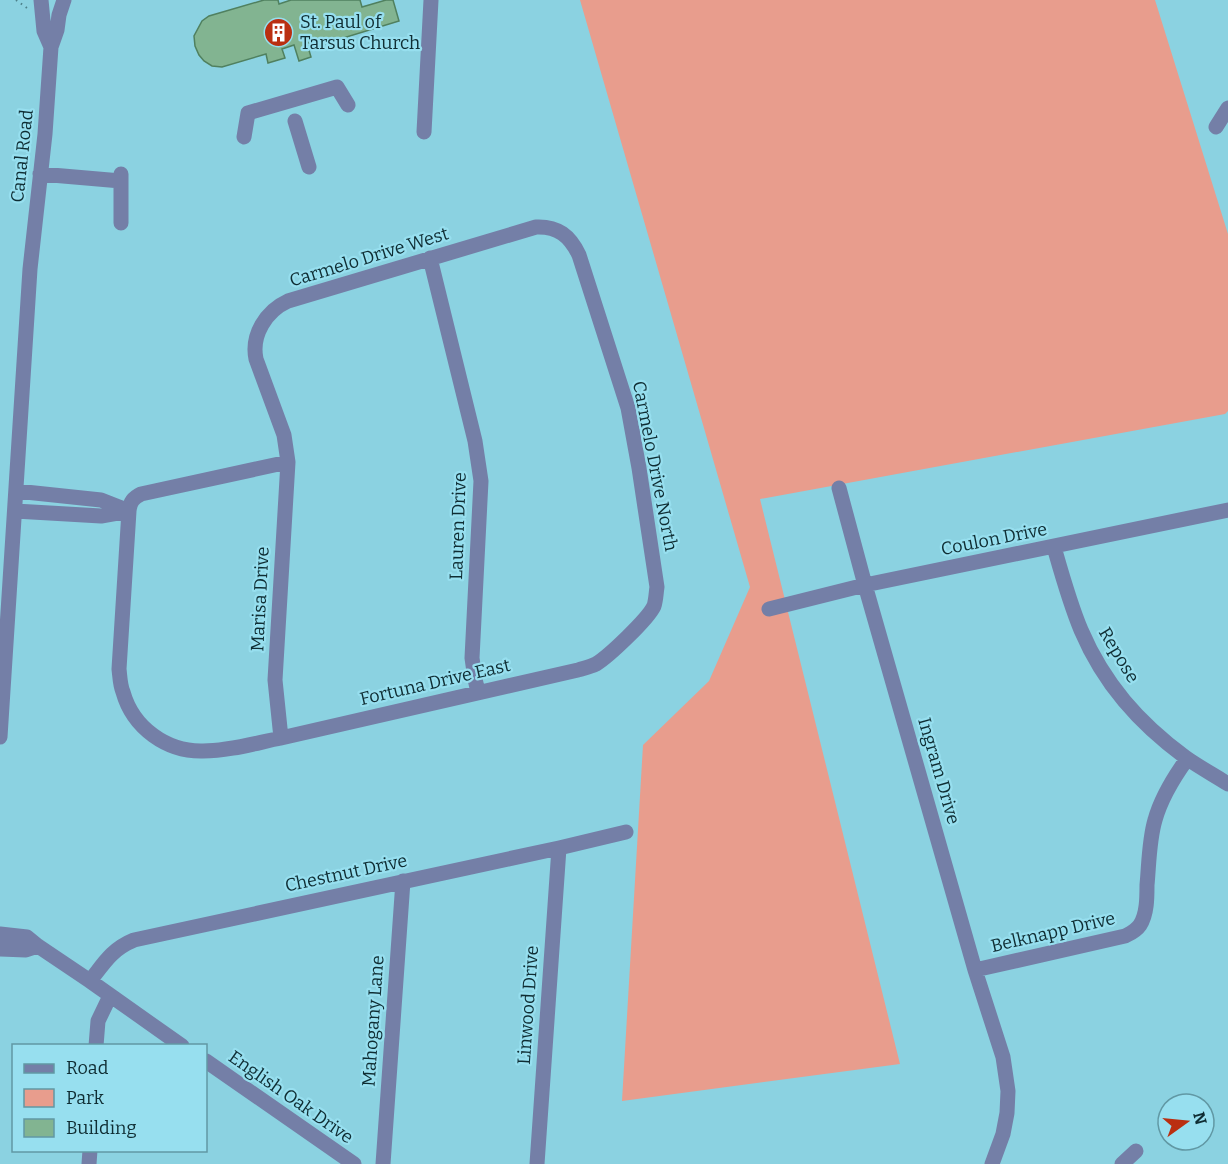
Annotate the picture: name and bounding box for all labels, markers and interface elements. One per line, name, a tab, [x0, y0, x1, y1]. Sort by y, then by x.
place label: St. Paul of Tarsus Church	[300, 11, 420, 54]
building icon: St. Paul of Tarsus Church	[263, 16, 295, 48]
street label: Canal Road	[6, 108, 38, 204]
street label: Carmelo Drive West	[287, 222, 452, 292]
street label: Carmelo Drive North	[628, 379, 682, 553]
street label: Lauren Drive	[445, 472, 471, 580]
street label: Coulon Drive	[939, 518, 1049, 560]
street label: Marisa Drive	[246, 546, 274, 652]
street label: Repose	[1094, 623, 1144, 687]
street label: Fortuna Drive East	[358, 654, 513, 710]
street label: Ingram Drive	[913, 715, 965, 827]
street label: Chestnut Drive	[283, 849, 409, 897]
street label: Belknapp Drive	[989, 907, 1117, 957]
street label: Linwood Drive	[513, 945, 543, 1065]
street label: Mahogany Lane	[357, 955, 389, 1087]
legend	[12, 1044, 207, 1152]
street label: English Oak Drive	[224, 1046, 358, 1148]
text: Road	[66, 1057, 109, 1079]
text: Park	[66, 1087, 105, 1109]
north arrow	[1156, 1092, 1216, 1152]
text: N	[1189, 1110, 1211, 1127]
text: Building	[66, 1117, 137, 1139]

